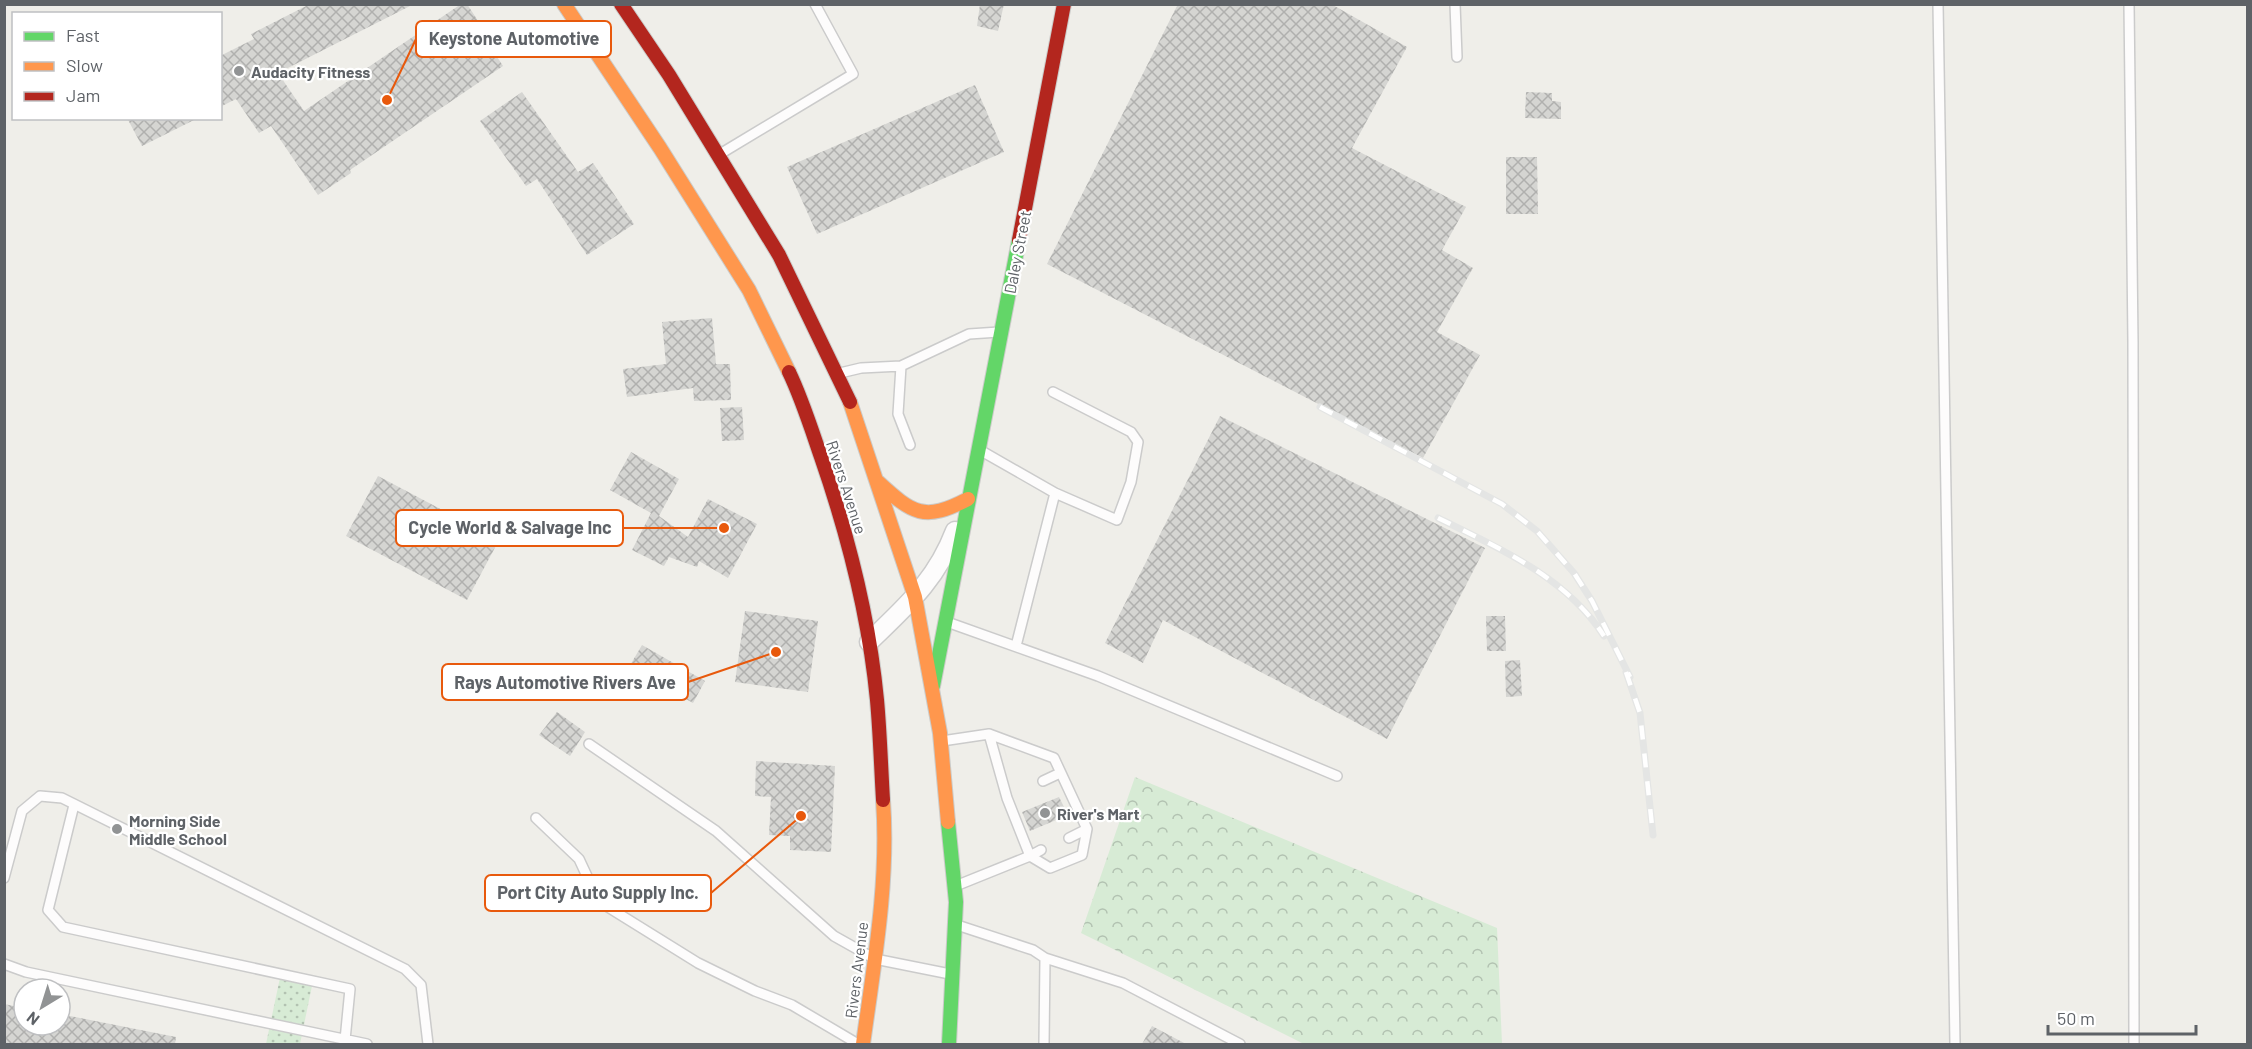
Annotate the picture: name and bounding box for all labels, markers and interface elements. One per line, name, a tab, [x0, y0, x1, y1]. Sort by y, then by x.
legend	[12, 12, 222, 120]
callout: Keystone Automotive	[416, 21, 611, 57]
text: Fast	[66, 24, 100, 46]
text: Keystone Automotive	[429, 27, 600, 49]
text: Slow	[66, 54, 103, 76]
place label: Audacity Fitness	[251, 62, 370, 81]
marker: Audacity Fitness	[232, 64, 246, 78]
text: Jam	[66, 84, 100, 106]
street label: Daley Street	[1000, 209, 1034, 295]
street label: Rivers Avenue	[823, 438, 871, 536]
callout: Cycle World & Salvage Inc	[396, 510, 623, 546]
text: Cycle World & Salvage Inc	[408, 516, 612, 538]
callout: Rays Automotive Rivers Ave	[442, 664, 688, 700]
text: Rays Automotive Rivers Ave	[454, 671, 676, 693]
place label: River's Mart	[1057, 804, 1140, 823]
marker: River's Mart	[1038, 806, 1052, 820]
place label: Morning Side Middle School	[129, 811, 227, 848]
marker: Morning Side Middle School	[110, 822, 124, 836]
callout: Port City Auto Supply Inc.	[485, 875, 711, 911]
text: Port City Auto Supply Inc.	[497, 881, 699, 903]
street label: Rivers Avenue	[841, 921, 871, 1019]
north arrow	[12, 977, 72, 1037]
scale bar	[2048, 998, 2196, 1036]
text: 50 m	[2057, 1007, 2095, 1029]
text: N	[22, 1008, 42, 1030]

